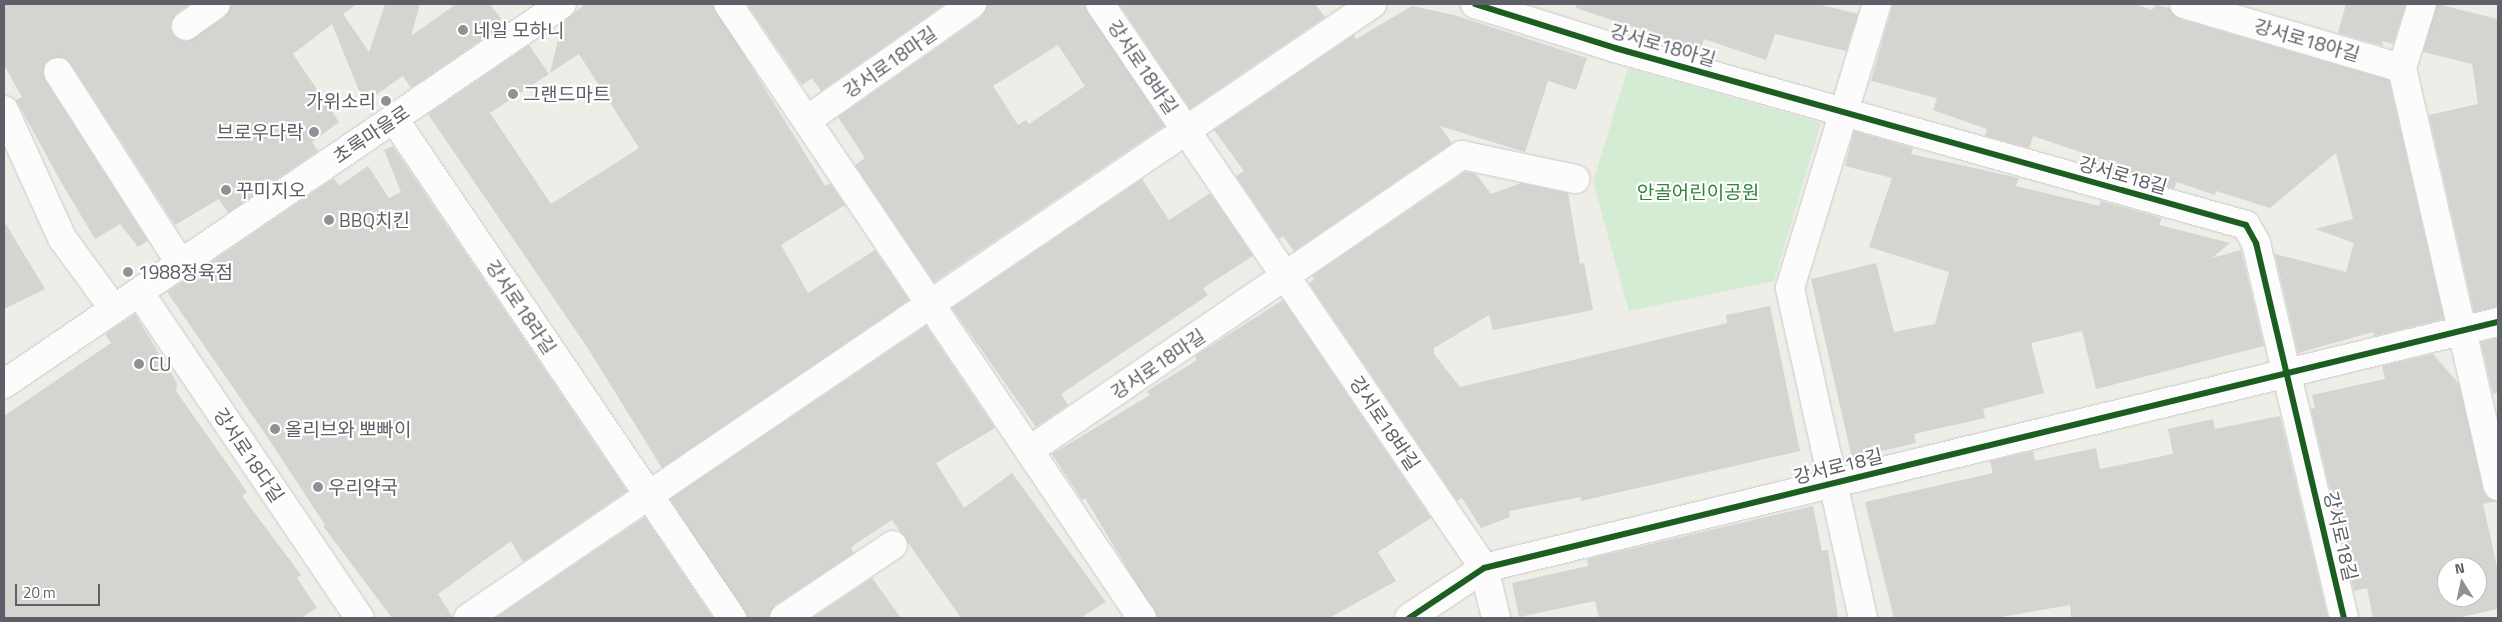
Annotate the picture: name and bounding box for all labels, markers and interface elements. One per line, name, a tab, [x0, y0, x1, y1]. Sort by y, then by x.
street label: 강서로18아길	[2252, 14, 2362, 66]
street label: 강서로18바길	[1103, 16, 1183, 118]
place label: 네일 모하니	[473, 19, 565, 41]
street label: 강서로18아길	[1608, 19, 1718, 71]
street label: 강서로18마길	[839, 21, 941, 103]
marker: 네일 모하니	[457, 24, 469, 36]
place label: 그랜드마트	[523, 83, 610, 105]
marker: 그랜드마트	[507, 88, 519, 100]
place label: 가위소리	[306, 90, 376, 112]
marker: 가위소리	[380, 95, 392, 107]
street label: 초록마을로	[328, 100, 414, 168]
place label: 브로우다락	[217, 121, 304, 143]
marker: 브로우다락	[308, 126, 320, 138]
street label: 강서로18길	[2076, 151, 2170, 199]
place label: 꾸미지오	[236, 179, 306, 201]
park label: 안골어린이공원	[1637, 181, 1759, 203]
marker: 꾸미지오	[220, 184, 232, 196]
place label: BBQ치킨	[339, 209, 410, 231]
marker: BBQ치킨	[323, 214, 335, 226]
street label: 강서로18라길	[481, 256, 561, 358]
place label: 1988정육점	[138, 261, 233, 283]
marker: 1988정육점	[122, 266, 134, 278]
street label: 강서로18마길	[1107, 324, 1209, 404]
place label: CU	[149, 353, 172, 375]
marker: CU	[133, 358, 145, 370]
street label: 강서로18바길	[1345, 372, 1425, 474]
street label: 강서로18다길	[209, 404, 289, 506]
place label: 올리브와 뽀빠이	[285, 418, 412, 440]
marker: 올리브와 뽀빠이	[269, 423, 281, 435]
street label: 강서로18길	[1791, 444, 1885, 488]
place label: 우리약국	[328, 476, 398, 498]
marker: 우리약국	[312, 481, 324, 493]
street label: 강서로18길	[2320, 489, 2362, 583]
north arrow	[2437, 557, 2487, 607]
text: N	[2453, 557, 2466, 579]
scale bar	[18, 574, 102, 606]
text: 20 m	[23, 581, 56, 604]

